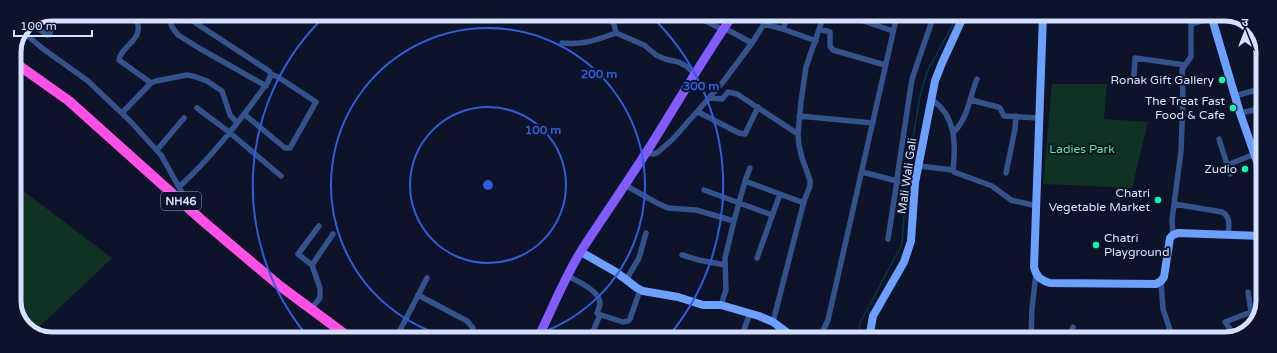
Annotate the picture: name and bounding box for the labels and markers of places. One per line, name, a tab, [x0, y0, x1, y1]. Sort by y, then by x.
place label: Ronak Gift Gallery	[1111, 73, 1215, 87]
marker: Ronak Gift Gallery	[1217, 75, 1227, 85]
place label: The Treat Fast Food & Cafe	[1145, 94, 1225, 122]
marker: The Treat Fast Food & Cafe	[1228, 103, 1238, 113]
place label: Zudio	[1204, 162, 1237, 176]
marker: Zudio	[1240, 164, 1250, 174]
centre of rings	[481, 178, 495, 192]
place label: Chatri Vegetable Market	[1049, 186, 1150, 214]
marker: Chatri Vegetable Market	[1153, 195, 1163, 205]
place label: Chatri Playground	[1104, 231, 1169, 259]
marker: Chatri Playground	[1091, 240, 1101, 250]

